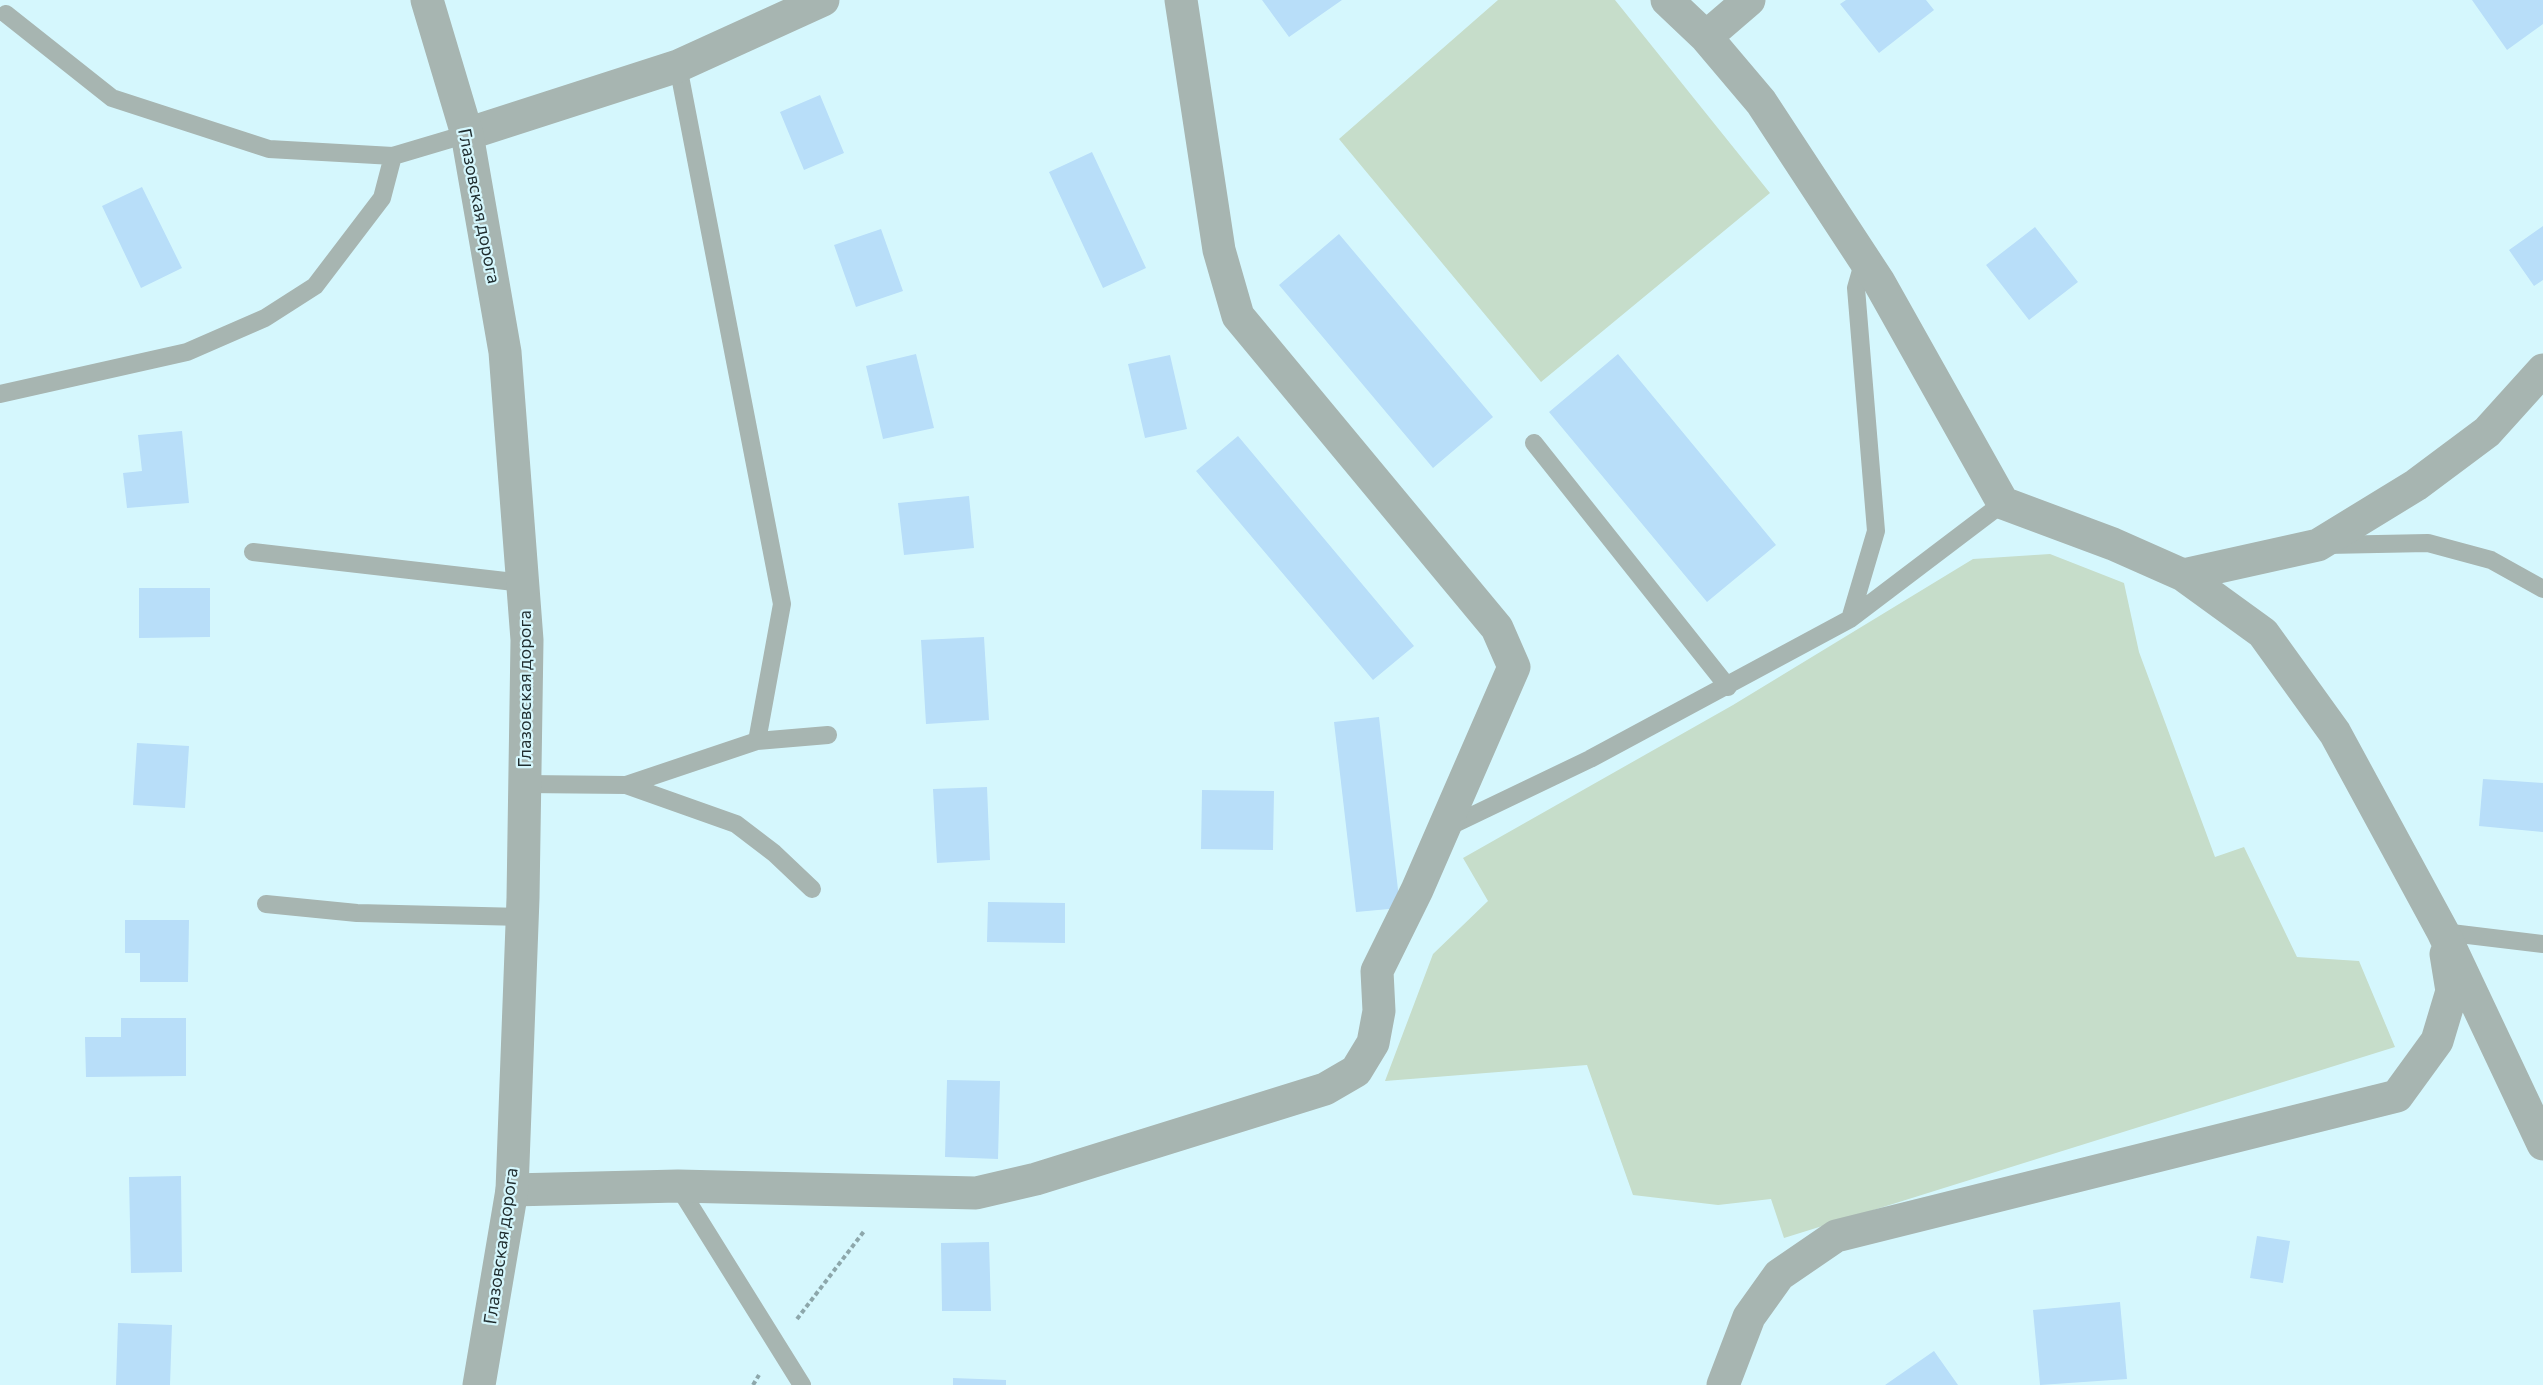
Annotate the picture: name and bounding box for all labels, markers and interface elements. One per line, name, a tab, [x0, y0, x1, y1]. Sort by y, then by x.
street label: Глазовская дорога	[453, 127, 505, 285]
street label: Глазовская дорога	[514, 610, 536, 768]
street label: Глазовская дорога	[479, 1166, 523, 1326]

